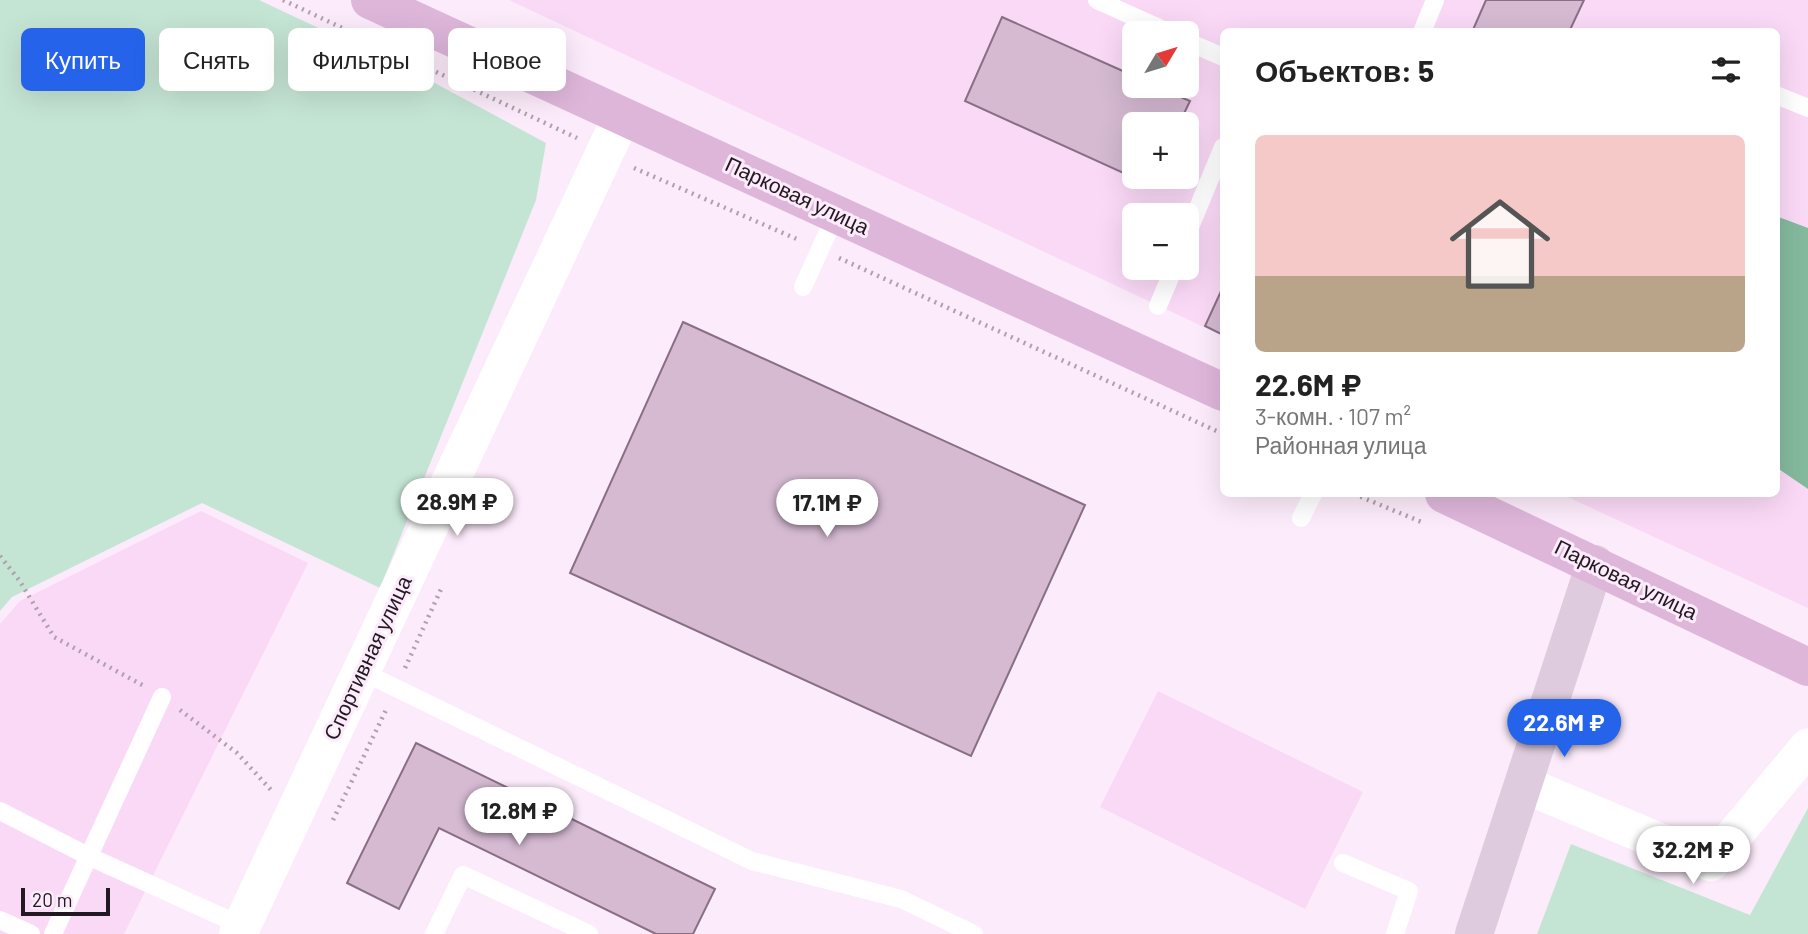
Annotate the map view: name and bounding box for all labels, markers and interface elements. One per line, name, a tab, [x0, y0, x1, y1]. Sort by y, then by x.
north arrow	[1122, 21, 1199, 98]
map controls	[1122, 21, 1199, 280]
chip: Купить	[21, 28, 145, 91]
chip: Снять	[159, 28, 274, 91]
chip: Фильтры	[288, 28, 434, 91]
chip: Новое	[448, 28, 566, 91]
icon: filters	[1707, 51, 1745, 89]
text: Объектов: 5	[1255, 52, 1434, 88]
button: +	[1122, 112, 1199, 189]
street label: Парковая улица	[722, 150, 874, 239]
icon: home	[1437, 181, 1563, 307]
button: −	[1122, 203, 1199, 280]
text: 22.6M ₽	[1255, 366, 1361, 402]
text: 3-комн. · 107 m²	[1255, 402, 1411, 430]
text: Районная улица	[1255, 431, 1427, 459]
pin: 28.9M ₽	[392, 478, 522, 538]
pin: 17.1M ₽	[762, 480, 892, 539]
text: 28.9M ₽	[417, 487, 497, 515]
text: 17.1M ₽	[792, 488, 862, 516]
street label: Парковая улица	[1551, 533, 1702, 624]
street label: Спортивная улица	[318, 571, 416, 744]
pin: 22.6M ₽	[1499, 700, 1629, 759]
text: 22.6M ₽	[1523, 708, 1605, 736]
pin: 12.8M ₽	[454, 788, 584, 847]
text: 12.8M ₽	[481, 796, 557, 824]
pin: 32.2M ₽	[1628, 826, 1758, 886]
text: 32.2M ₽	[1652, 835, 1734, 863]
scale bar	[21, 885, 110, 917]
text: 20 m	[32, 888, 72, 911]

